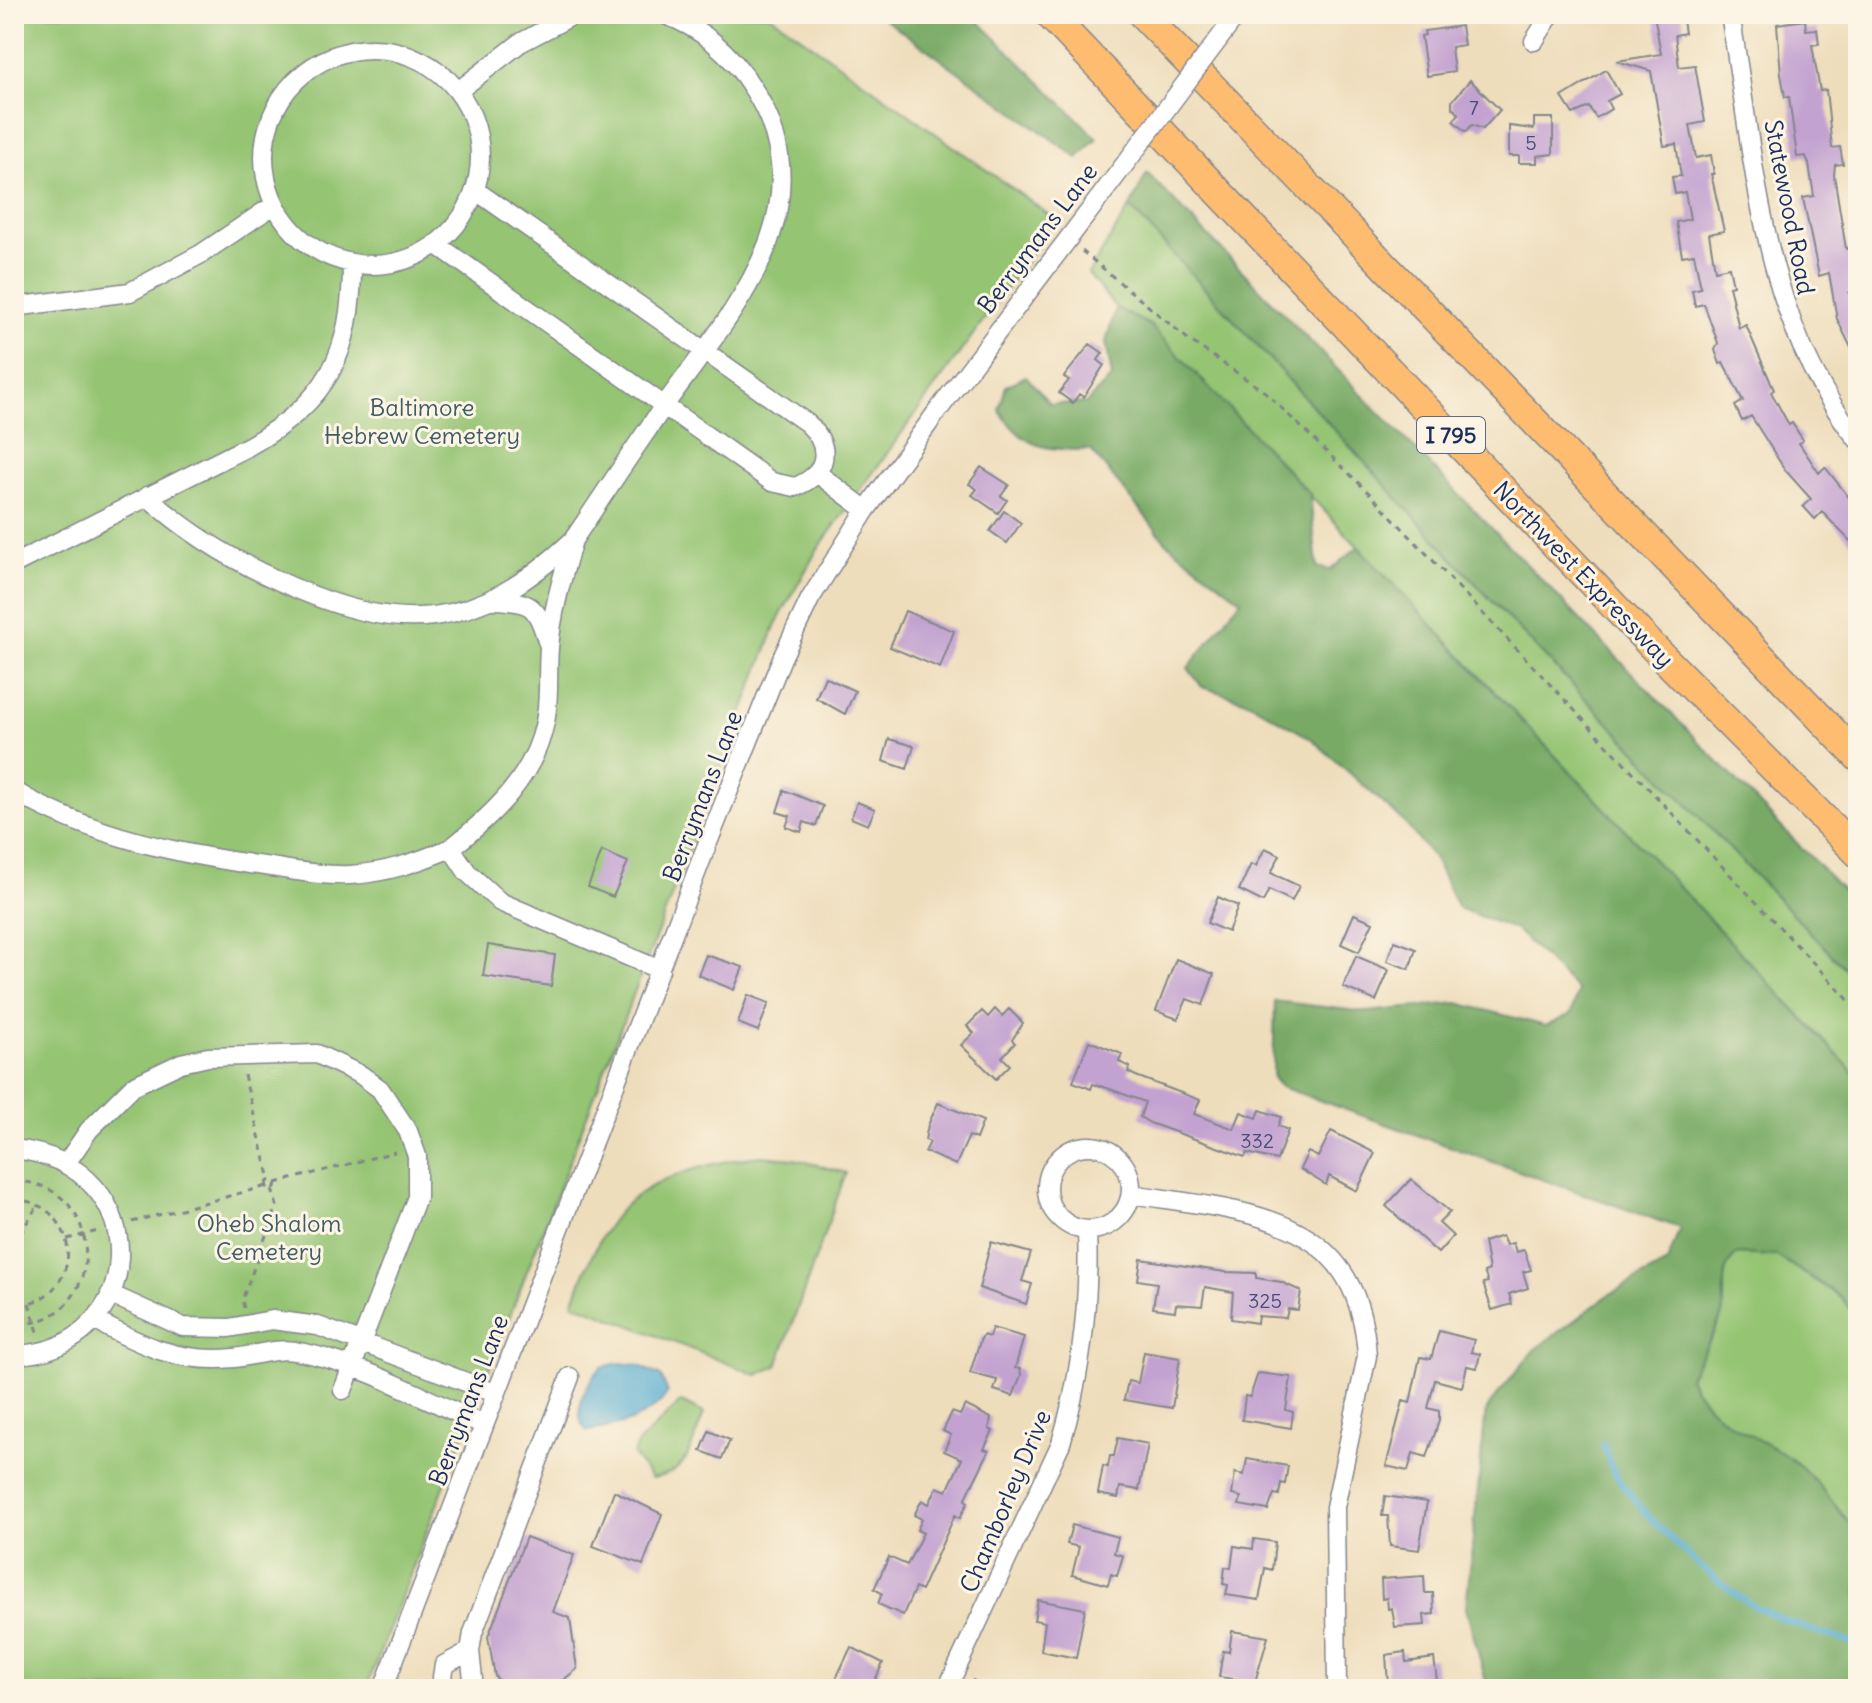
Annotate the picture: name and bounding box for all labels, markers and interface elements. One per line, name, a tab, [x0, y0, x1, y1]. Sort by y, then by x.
house number: 7	[1469, 95, 1479, 120]
street label: Statewood Road	[1758, 117, 1822, 297]
house number: 5	[1525, 130, 1537, 155]
street label: Berrymans Lane	[971, 157, 1103, 319]
park label: Baltimore Hebrew Cemetery	[324, 392, 520, 450]
road number: I 795	[1417, 417, 1485, 453]
street label: Northwest Expressway	[1487, 475, 1681, 673]
street label: Berrymans Lane	[656, 706, 748, 886]
house number: 332	[1240, 1128, 1274, 1153]
park label: Oheb Shalom Cemetery	[196, 1208, 342, 1266]
house number: 325	[1248, 1288, 1282, 1313]
street label: Berrymans Lane	[422, 1310, 514, 1490]
street label: Chamborley Drive	[953, 1405, 1057, 1597]

